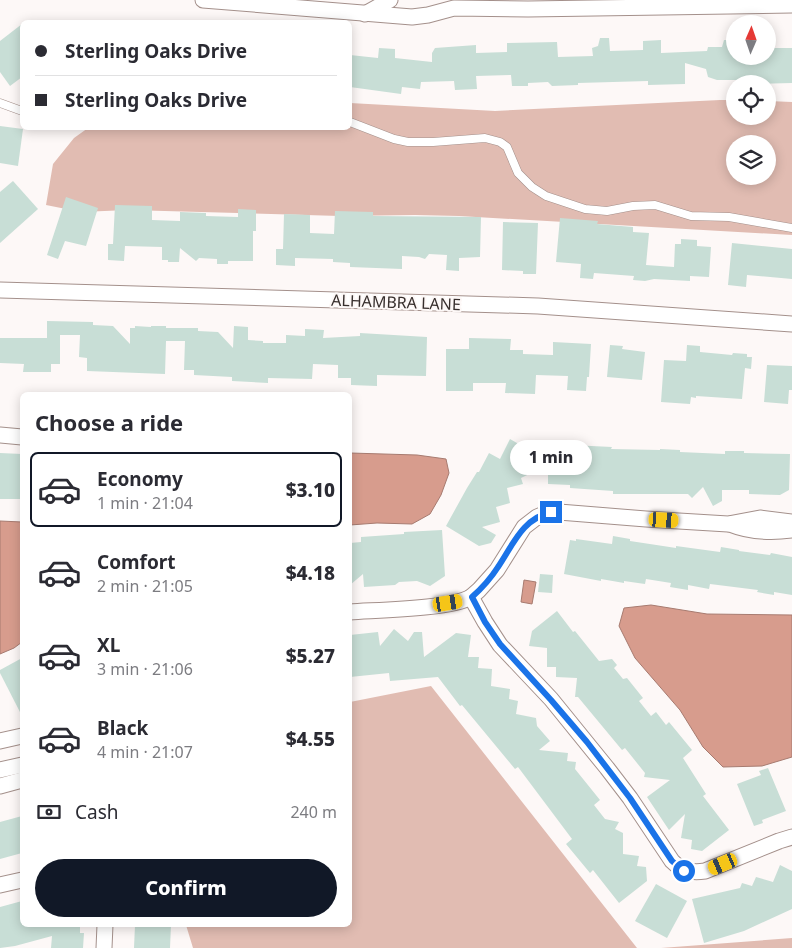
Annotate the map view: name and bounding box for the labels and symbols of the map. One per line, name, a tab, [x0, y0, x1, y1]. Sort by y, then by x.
north arrow	[726, 15, 776, 65]
street label: ALHAMBRA LANE	[331, 289, 461, 315]
callout: 1 min	[510, 440, 592, 474]
route end	[540, 501, 562, 523]
car	[648, 512, 679, 528]
car	[432, 593, 463, 613]
car	[706, 851, 739, 877]
route start	[673, 860, 695, 882]

